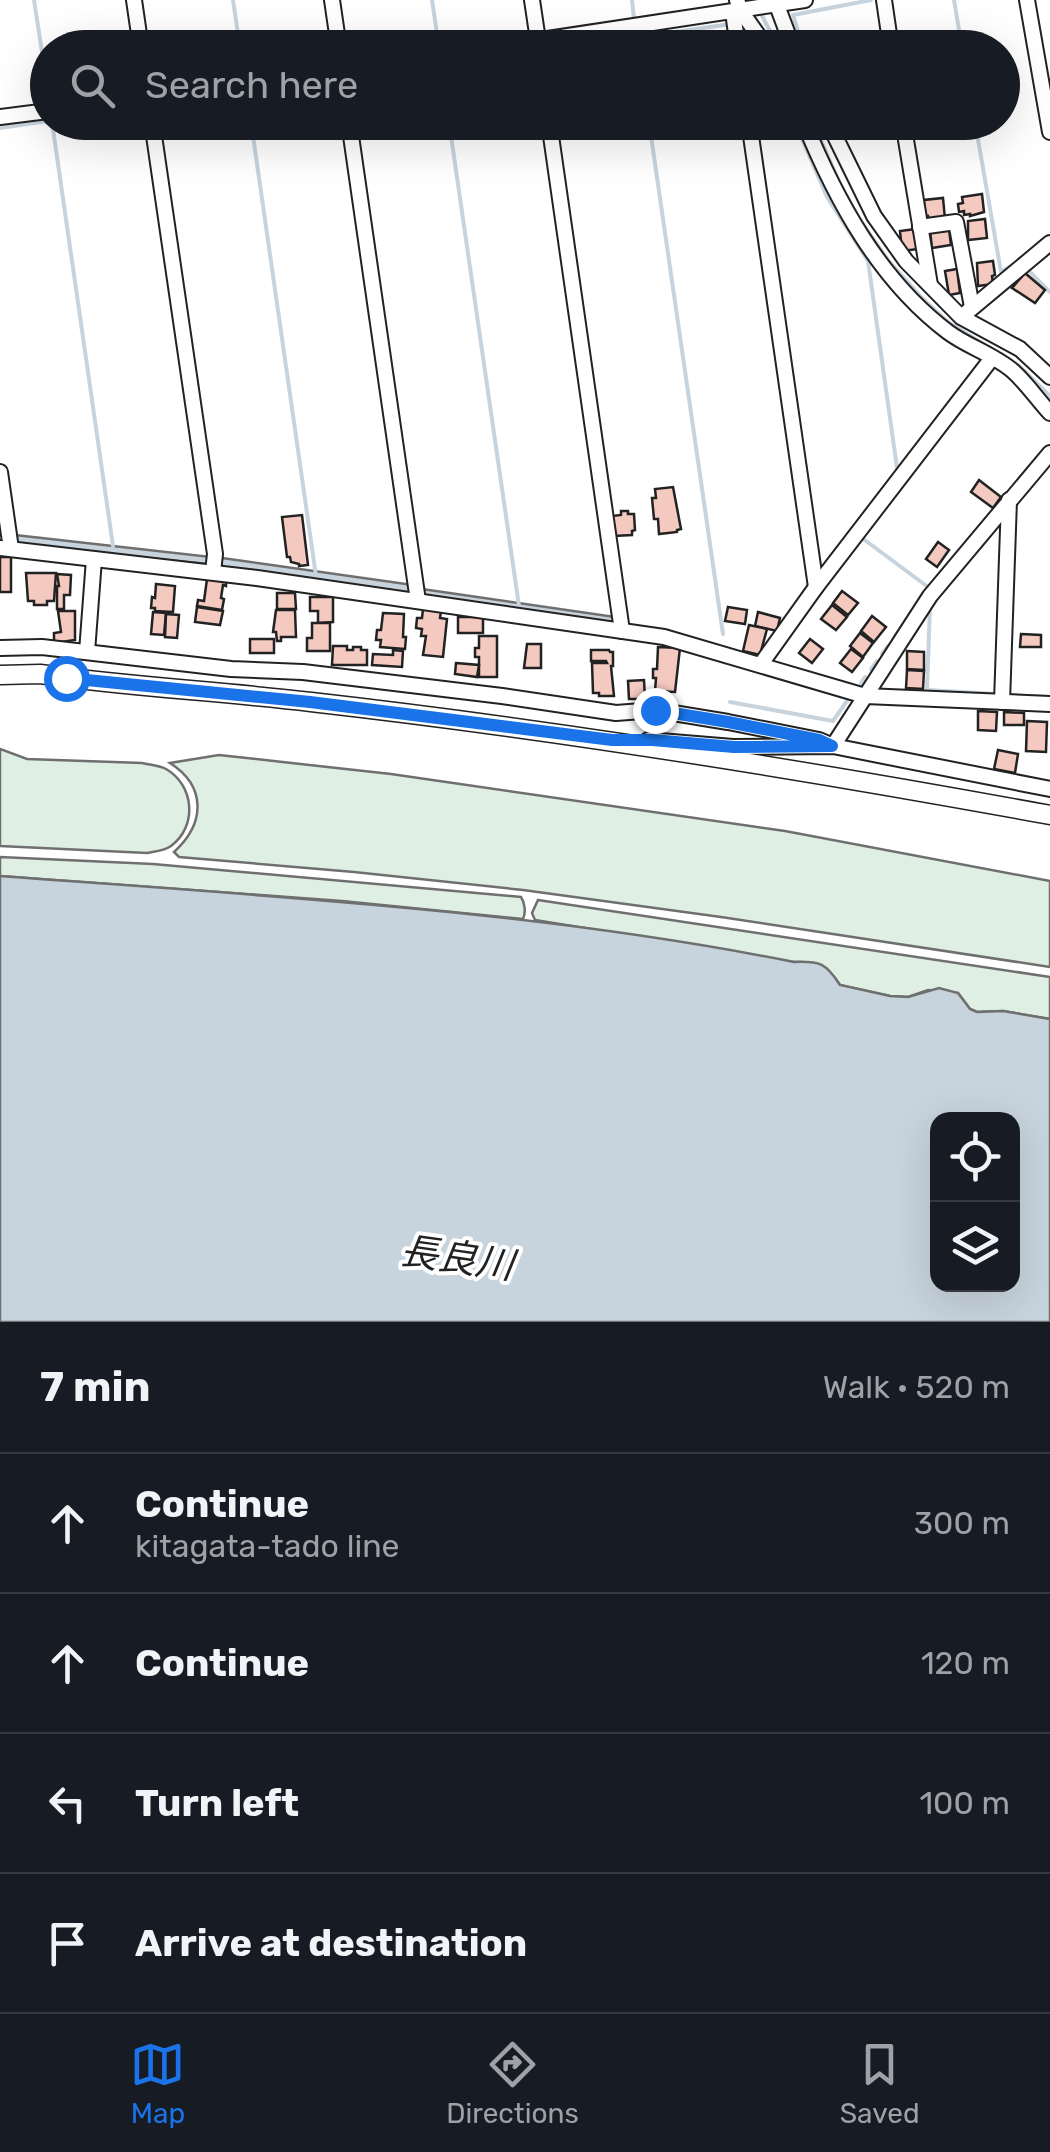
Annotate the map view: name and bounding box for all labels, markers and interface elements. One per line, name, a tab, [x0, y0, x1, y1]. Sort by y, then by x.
search box	[30, 30, 1020, 140]
icon: search	[65, 58, 120, 113]
text: Search here	[145, 62, 358, 108]
route start	[44, 656, 90, 702]
route end	[633, 688, 679, 734]
map controls	[930, 1112, 1020, 1292]
button: locate	[930, 1112, 1020, 1202]
button: layers	[930, 1202, 1020, 1292]
water label: 長良川	[397, 1227, 521, 1289]
text: 7 min	[40, 1362, 151, 1412]
text: Walk · 520 m	[823, 1368, 1010, 1406]
text: Continue	[135, 1481, 309, 1527]
icon: ahead	[40, 1496, 95, 1551]
text: 300 m	[914, 1504, 1010, 1542]
text: kitagata-tado line	[135, 1527, 399, 1565]
icon: ahead	[40, 1636, 95, 1691]
text: Continue	[135, 1640, 309, 1686]
text: 120 m	[921, 1644, 1010, 1682]
icon: left	[40, 1776, 95, 1831]
text: Turn left	[135, 1780, 299, 1826]
text: 100 m	[919, 1784, 1010, 1822]
icon: arrive	[40, 1916, 95, 1971]
text: Arrive at destination	[135, 1920, 527, 1966]
tab: Map	[130, 2037, 185, 2130]
tab: Directions	[446, 2037, 579, 2130]
tab: Saved	[840, 2037, 920, 2130]

